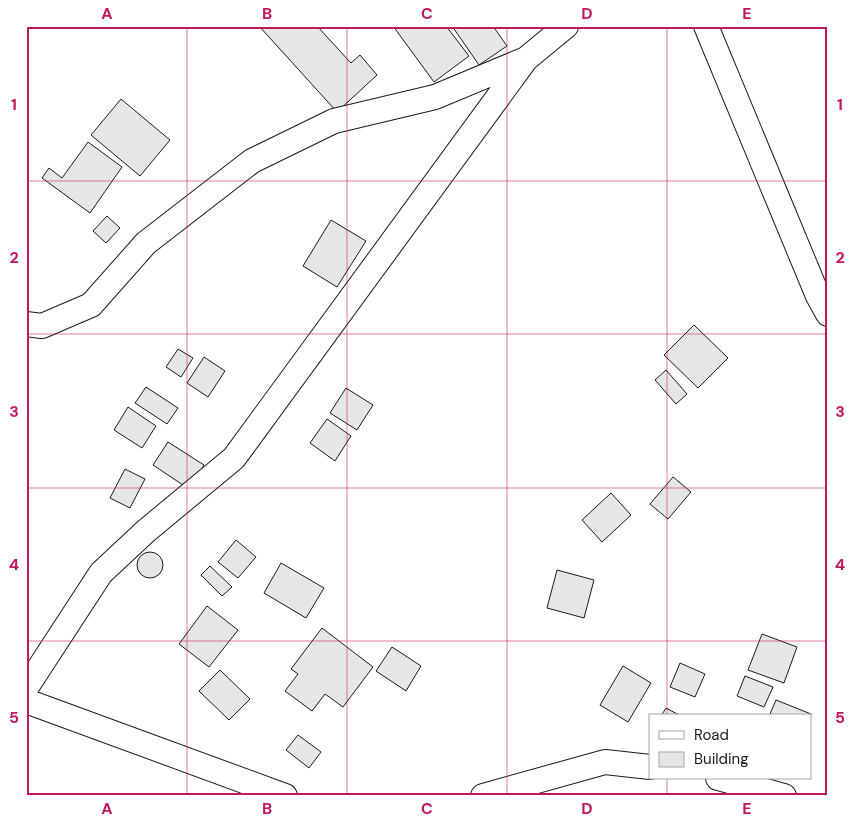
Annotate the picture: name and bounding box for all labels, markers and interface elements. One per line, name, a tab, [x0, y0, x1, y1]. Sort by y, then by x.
text: A	[101, 3, 113, 24]
text: B	[262, 3, 272, 24]
text: C	[421, 3, 433, 24]
text: D	[581, 3, 593, 24]
text: E	[742, 3, 752, 24]
text: 1	[11, 94, 17, 115]
text: 1	[837, 94, 843, 115]
text: 2	[9, 247, 19, 268]
text: 2	[835, 247, 845, 268]
text: 3	[9, 401, 19, 422]
text: 3	[835, 401, 845, 422]
text: 4	[9, 554, 19, 575]
text: 4	[835, 554, 845, 575]
text: 5	[9, 707, 19, 728]
text: 5	[835, 707, 845, 728]
legend	[649, 714, 812, 780]
text: Road	[694, 725, 729, 745]
text: Building	[694, 749, 749, 769]
text: A	[101, 798, 113, 819]
text: B	[262, 798, 272, 819]
text: C	[421, 798, 433, 819]
text: D	[581, 798, 593, 819]
text: E	[742, 798, 752, 819]

